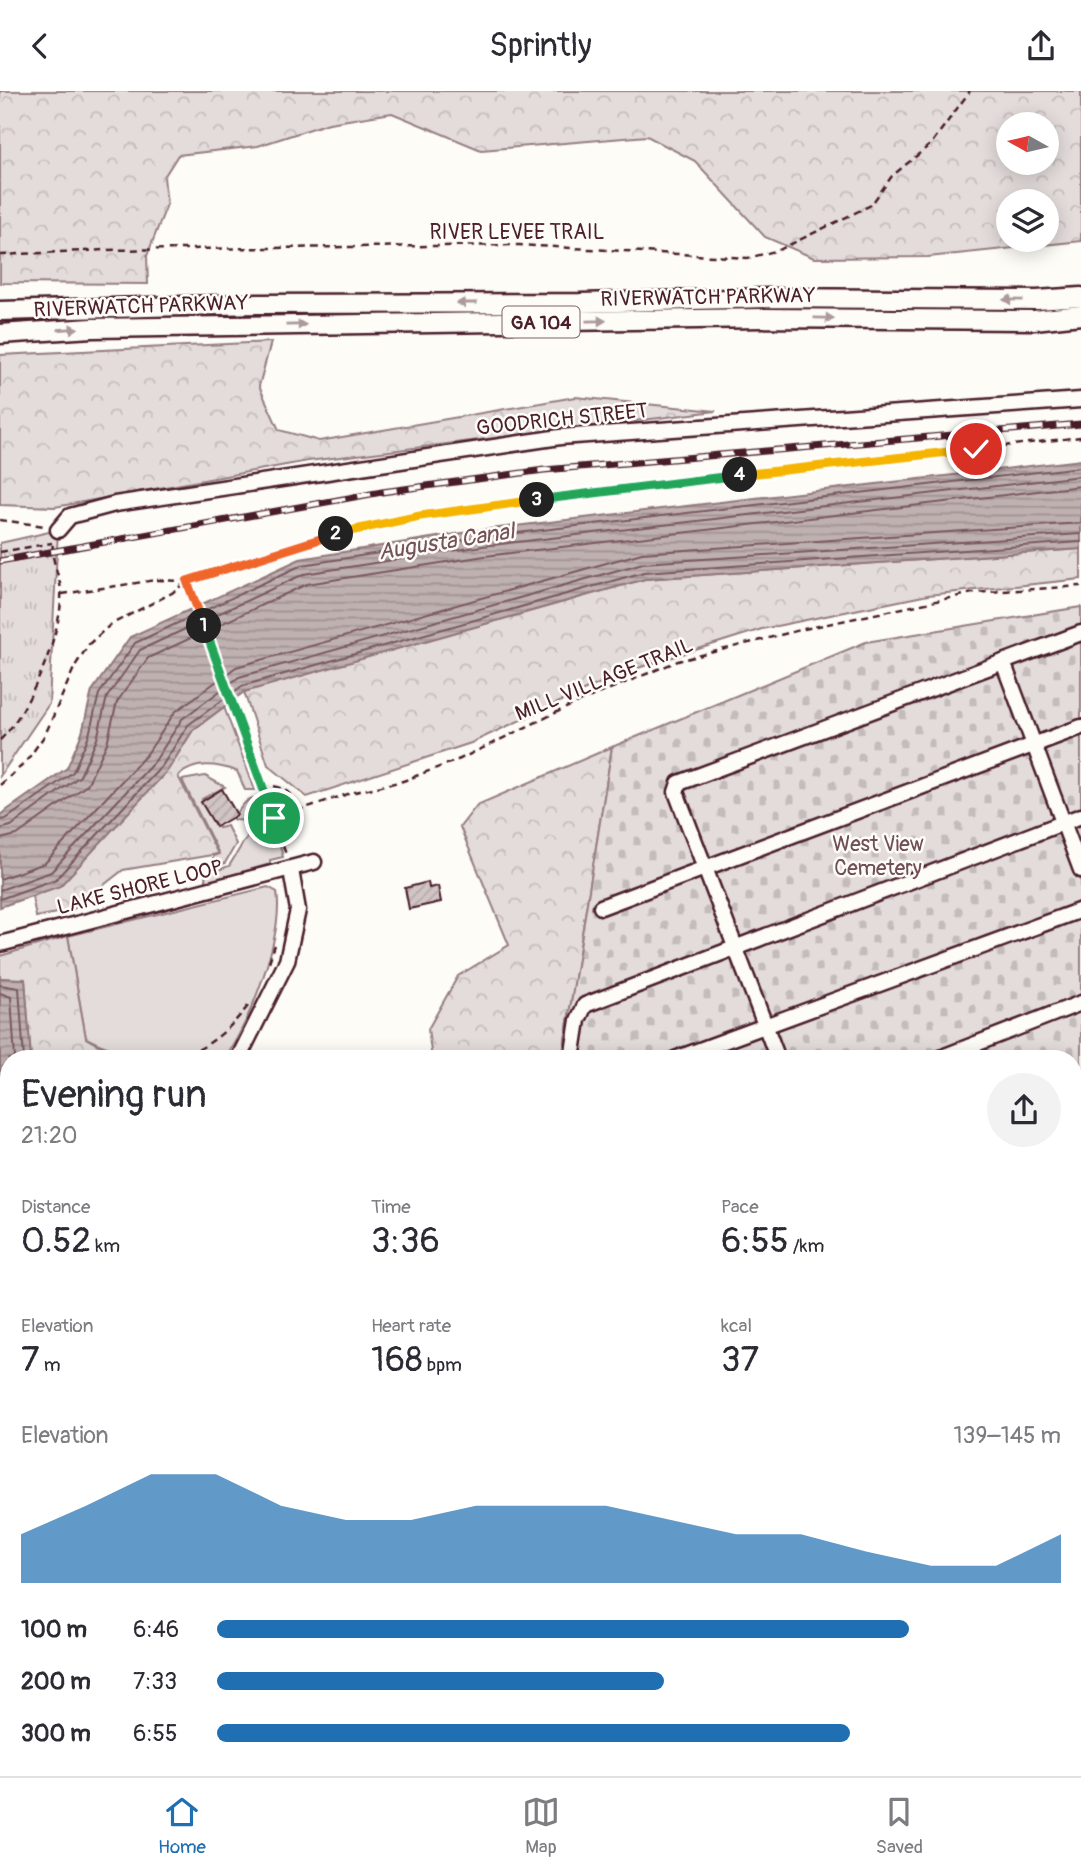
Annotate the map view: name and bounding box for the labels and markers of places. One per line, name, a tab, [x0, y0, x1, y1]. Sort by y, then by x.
pin	[946, 419, 1006, 479]
pin: 4	[722, 457, 758, 493]
pin: 3	[520, 483, 554, 517]
pin: 2	[318, 517, 354, 551]
pin: 1	[186, 609, 222, 643]
pin	[244, 788, 304, 848]

